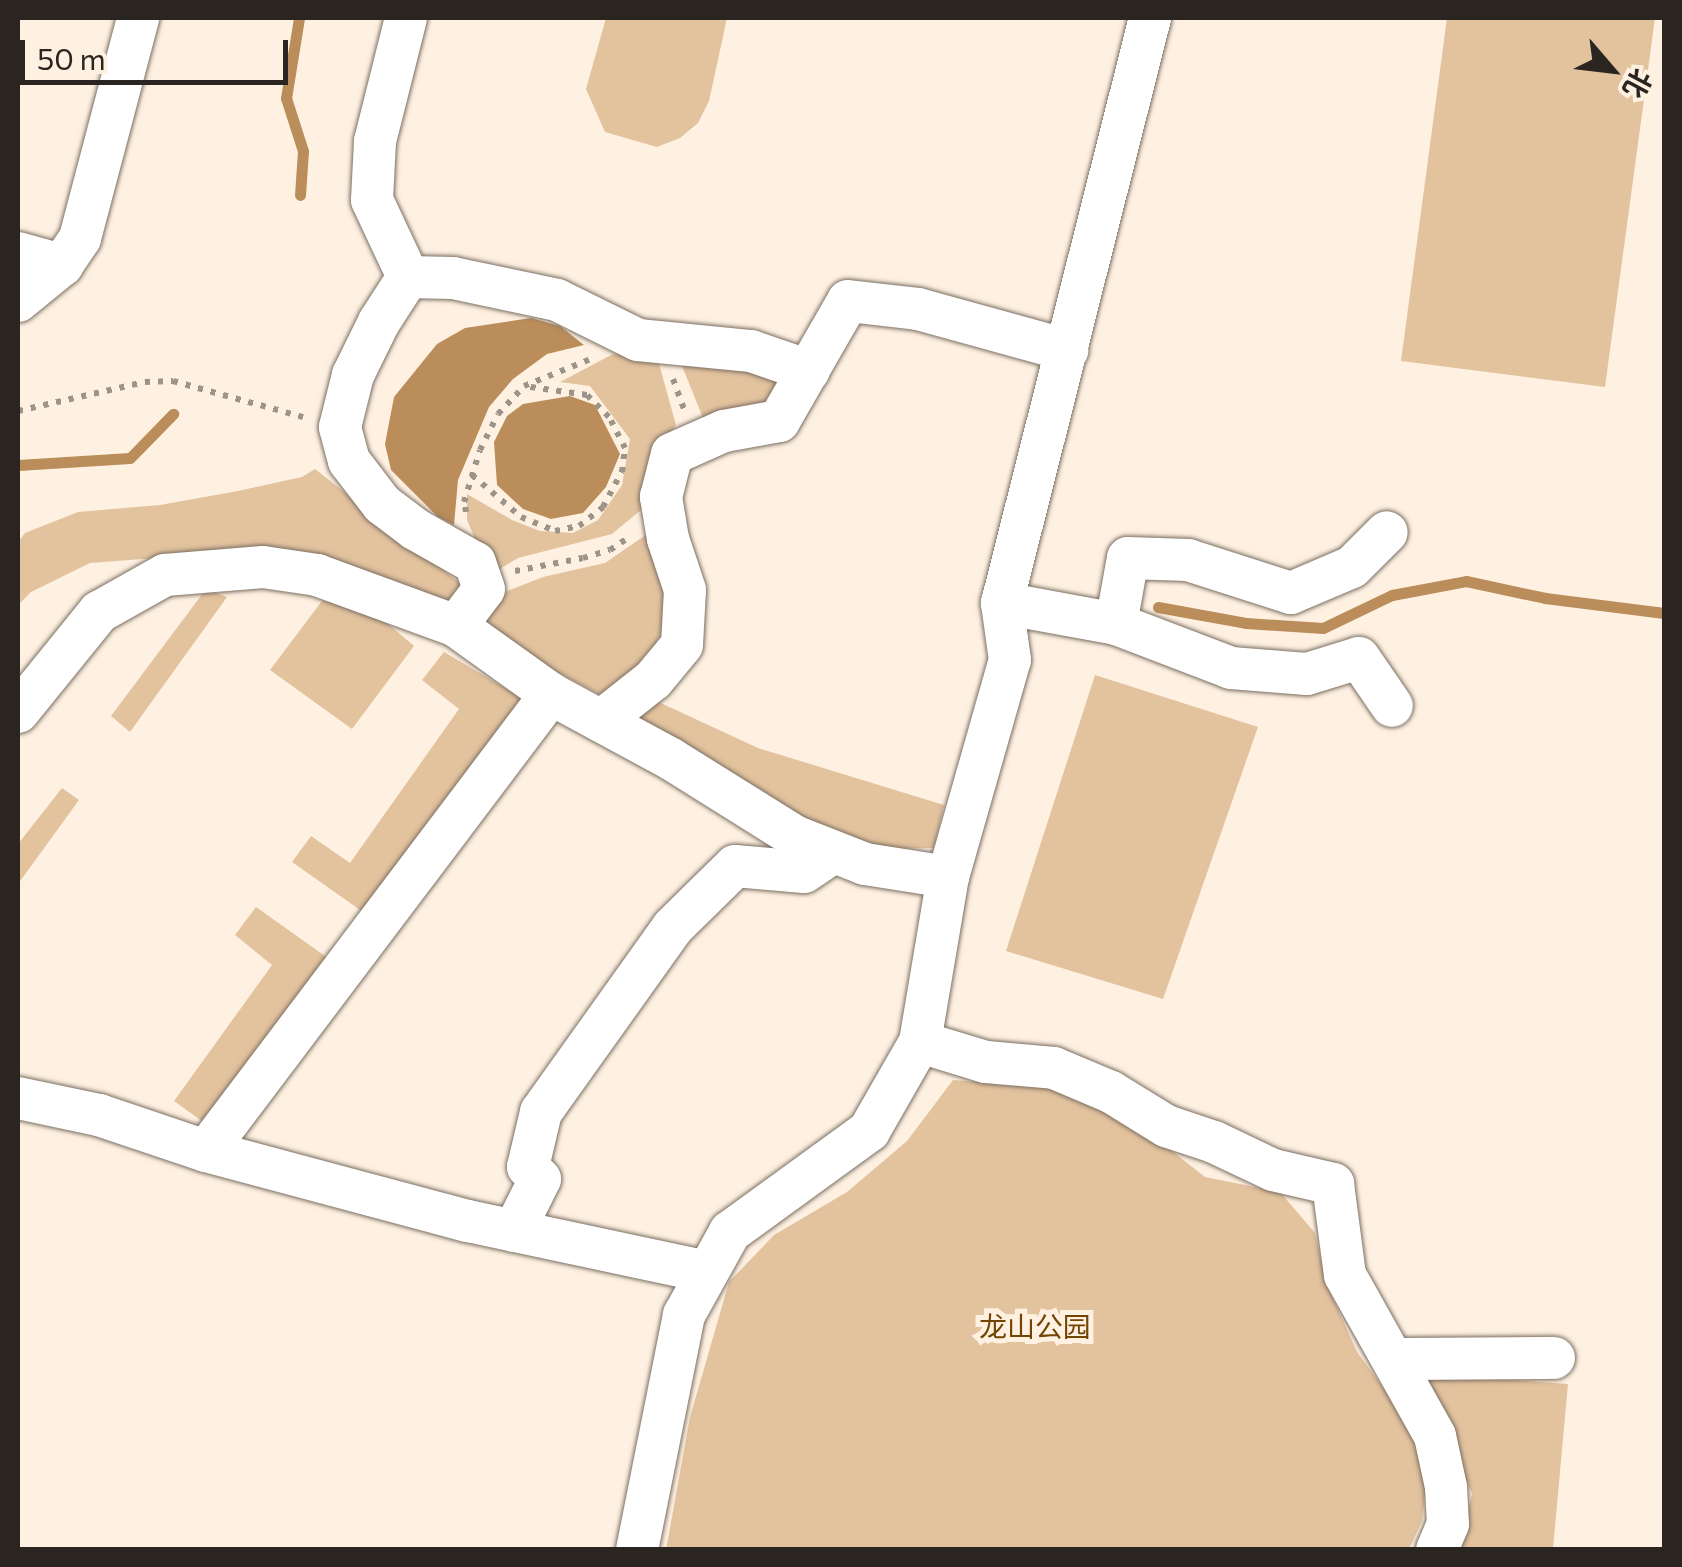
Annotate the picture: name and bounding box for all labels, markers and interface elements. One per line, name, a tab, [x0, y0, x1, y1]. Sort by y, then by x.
scale bar	[25, 20, 292, 82]
north arrow	[1562, 20, 1662, 120]
text: 50 m	[37, 39, 106, 76]
text: 北	[1617, 64, 1660, 104]
park label: 龙山公园	[979, 1309, 1091, 1343]

